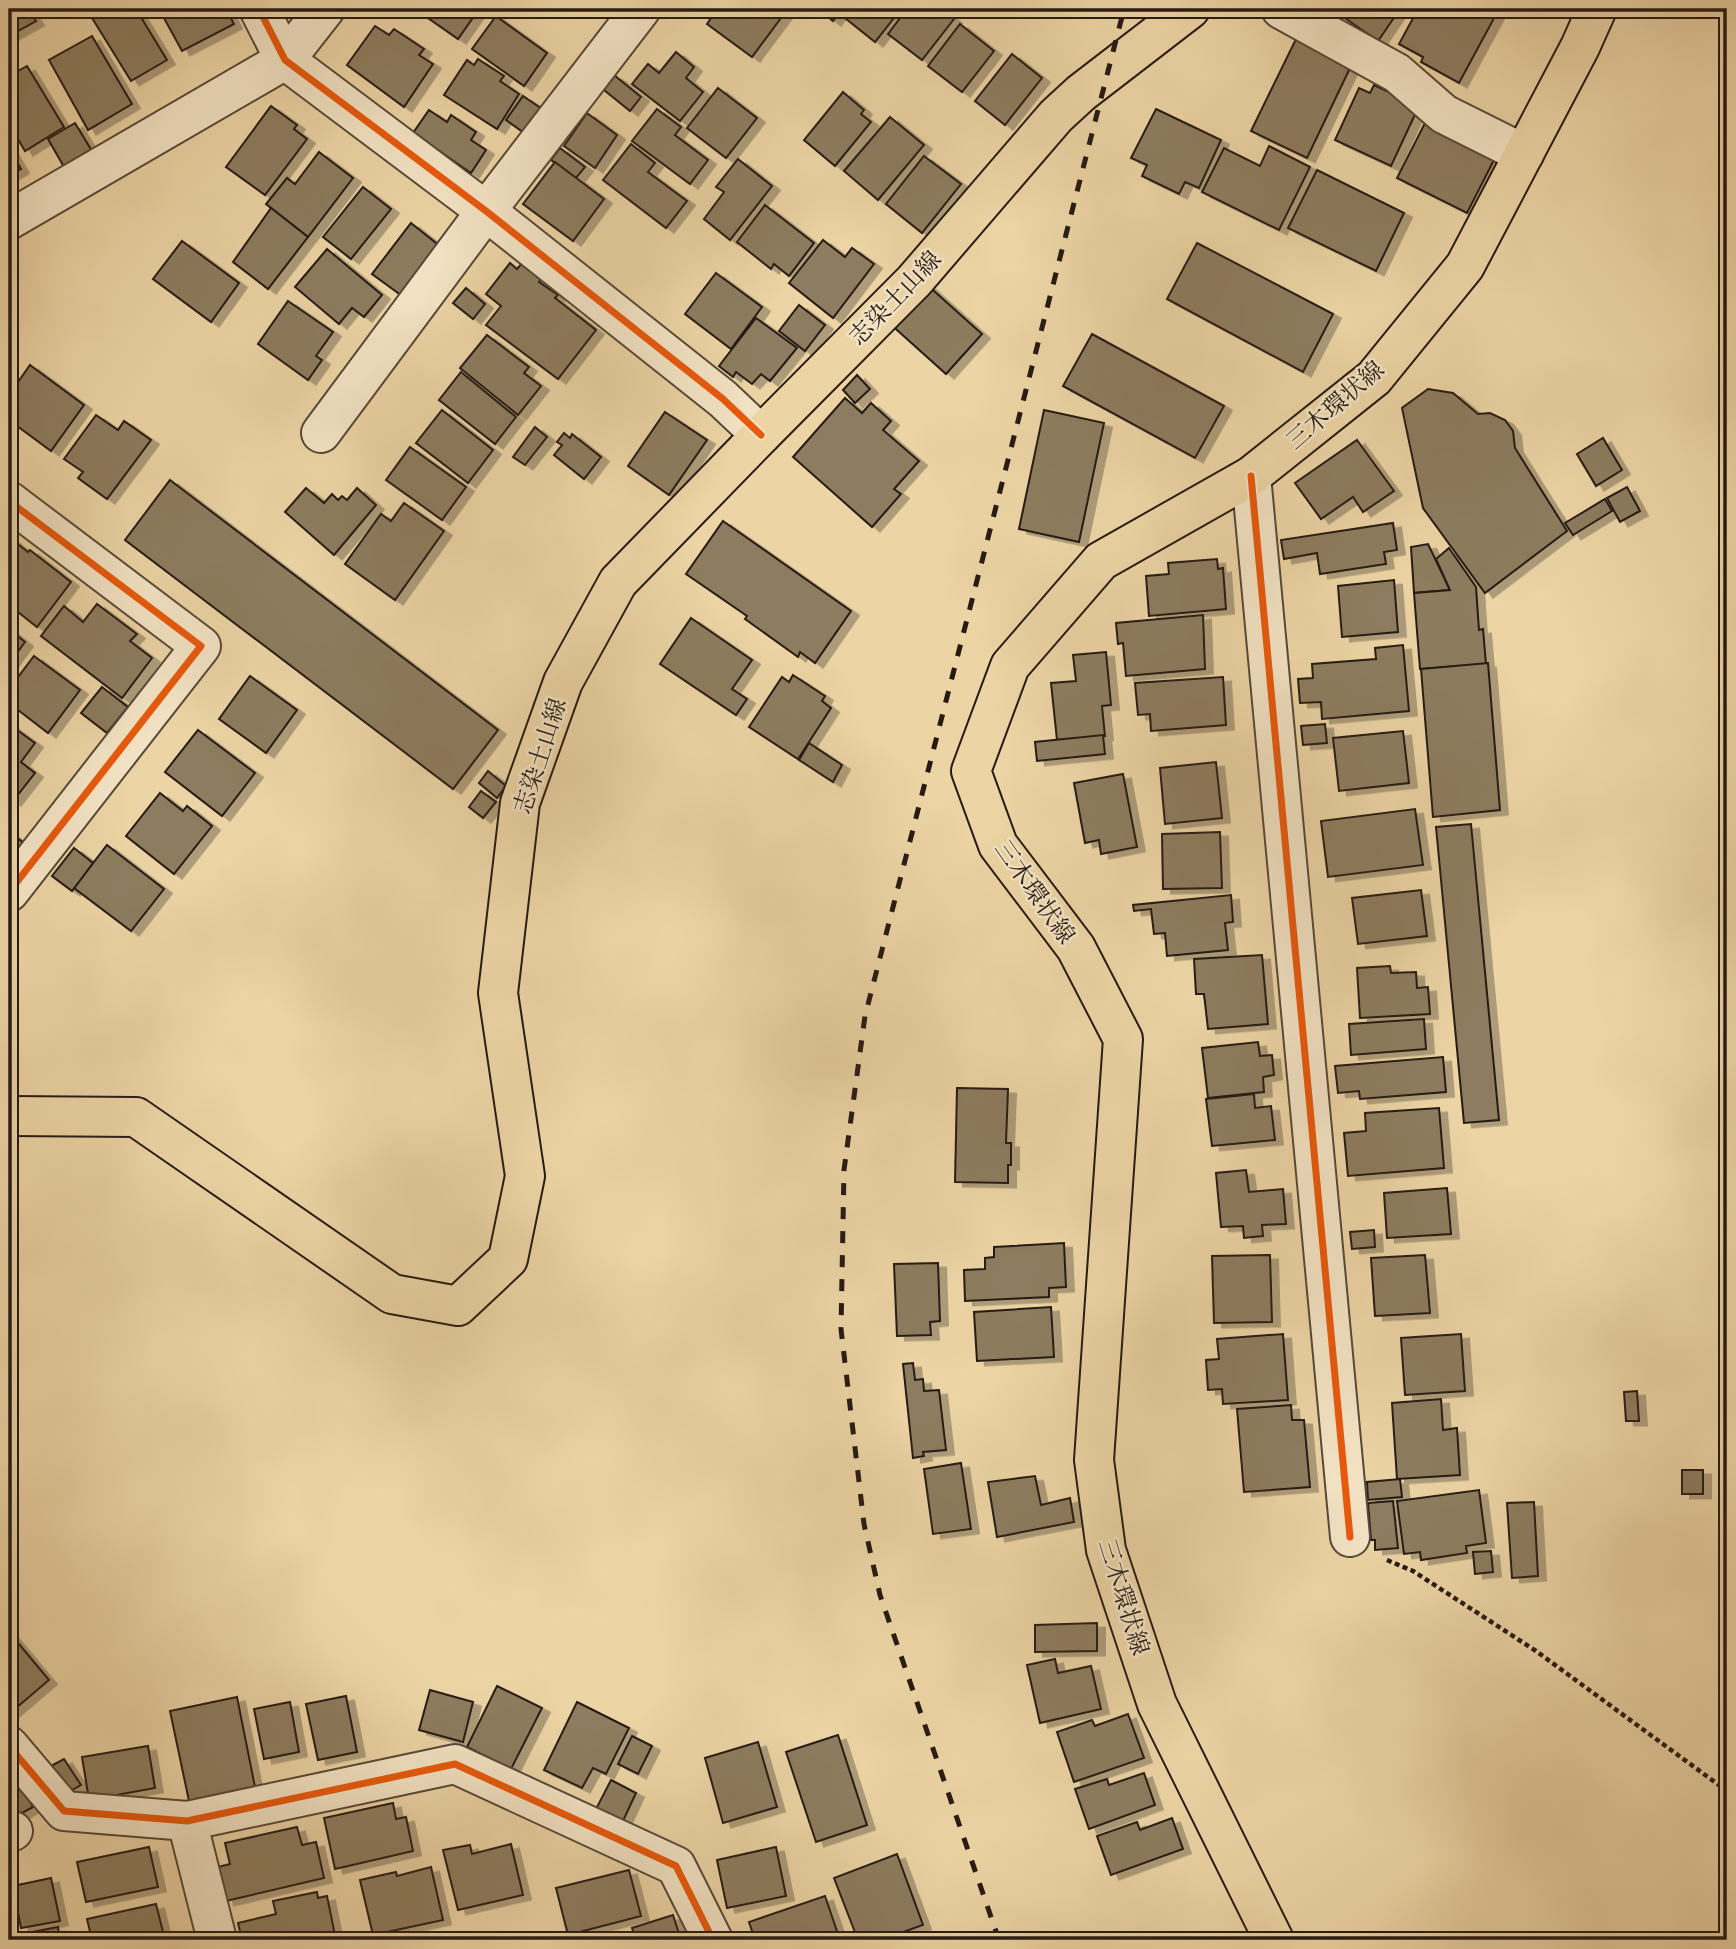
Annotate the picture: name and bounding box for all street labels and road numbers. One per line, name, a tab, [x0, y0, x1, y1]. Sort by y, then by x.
street label: 志染土山線	[843, 244, 947, 352]
street label: 三木環状線	[1280, 354, 1390, 456]
street label: 志染土山線	[507, 694, 573, 818]
street label: 三木環状線	[988, 834, 1082, 950]
street label: 三木環状線	[1092, 1535, 1156, 1659]

